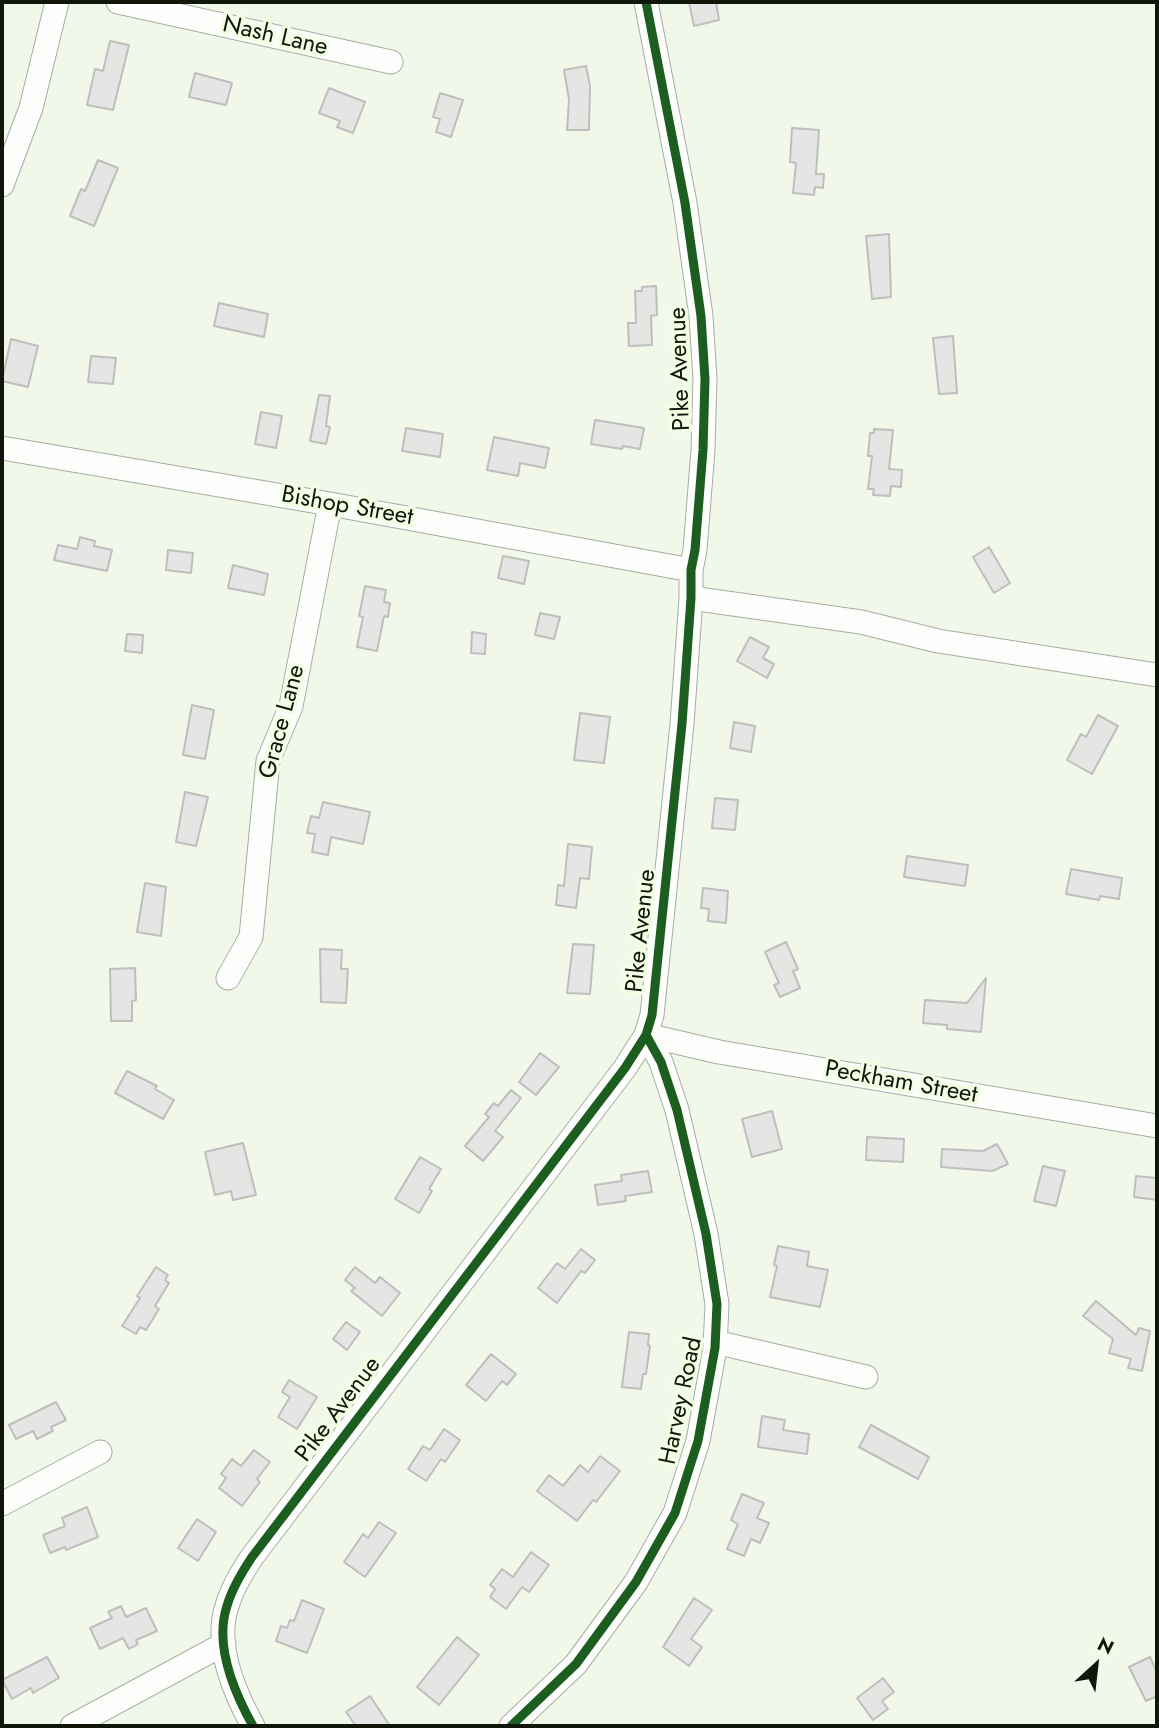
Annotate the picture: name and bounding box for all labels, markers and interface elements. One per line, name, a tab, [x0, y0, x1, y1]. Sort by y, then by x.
street label: Nash Lane	[220, 11, 330, 63]
street label: Pike Avenue	[664, 307, 698, 431]
street label: Bishop Street	[279, 481, 415, 533]
street label: Grace Lane	[254, 662, 312, 782]
street label: Pike Avenue	[621, 868, 663, 994]
street label: Peckham Street	[823, 1055, 979, 1111]
street label: Harvey Road	[654, 1335, 710, 1467]
street label: Pike Avenue	[290, 1352, 388, 1468]
north arrow	[1061, 1630, 1131, 1700]
text: N	[1093, 1630, 1119, 1661]

